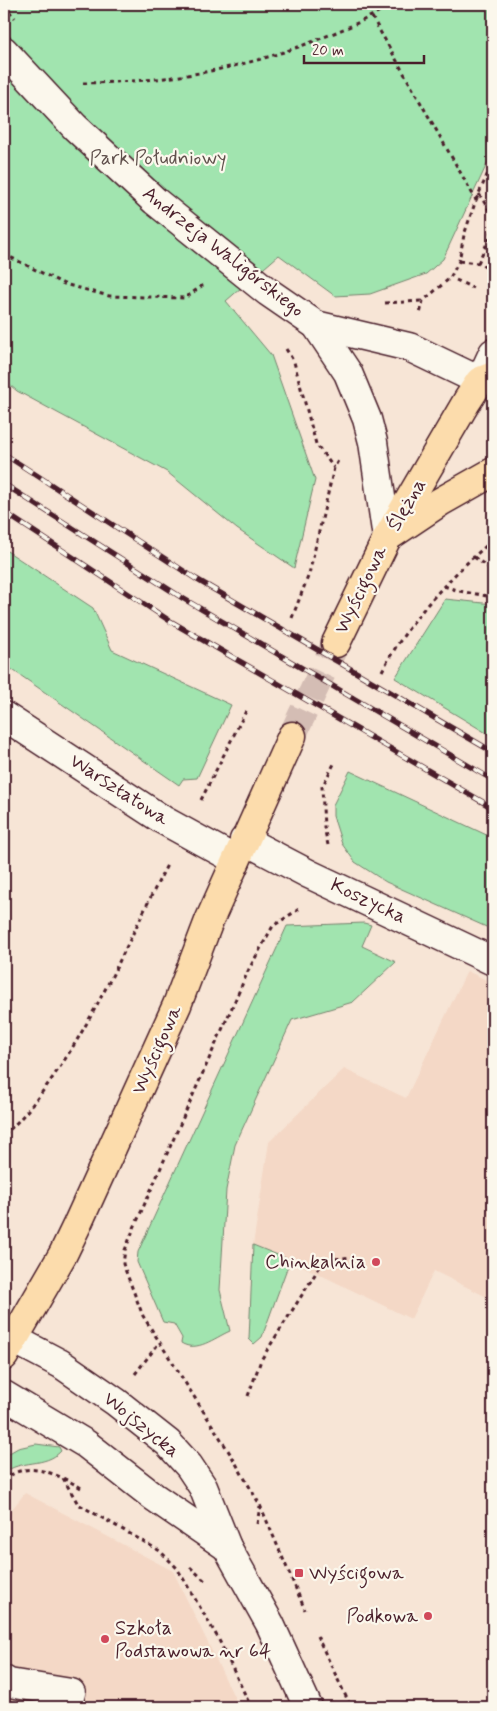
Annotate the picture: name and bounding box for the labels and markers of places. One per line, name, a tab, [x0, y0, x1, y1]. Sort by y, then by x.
place label: Chinkalnia	[265, 1249, 366, 1276]
marker: Chinkalnia	[370, 1256, 382, 1268]
place label: Wyścigowa	[309, 1560, 405, 1589]
marker: Wyścigowa	[293, 1567, 305, 1579]
place label: Podkowa	[346, 1603, 419, 1630]
marker: Podkowa	[422, 1610, 434, 1622]
place label: Szkoła Podstawowa nr 64	[115, 1615, 271, 1665]
marker: Szkoła Podstawowa nr 64	[99, 1633, 111, 1645]

